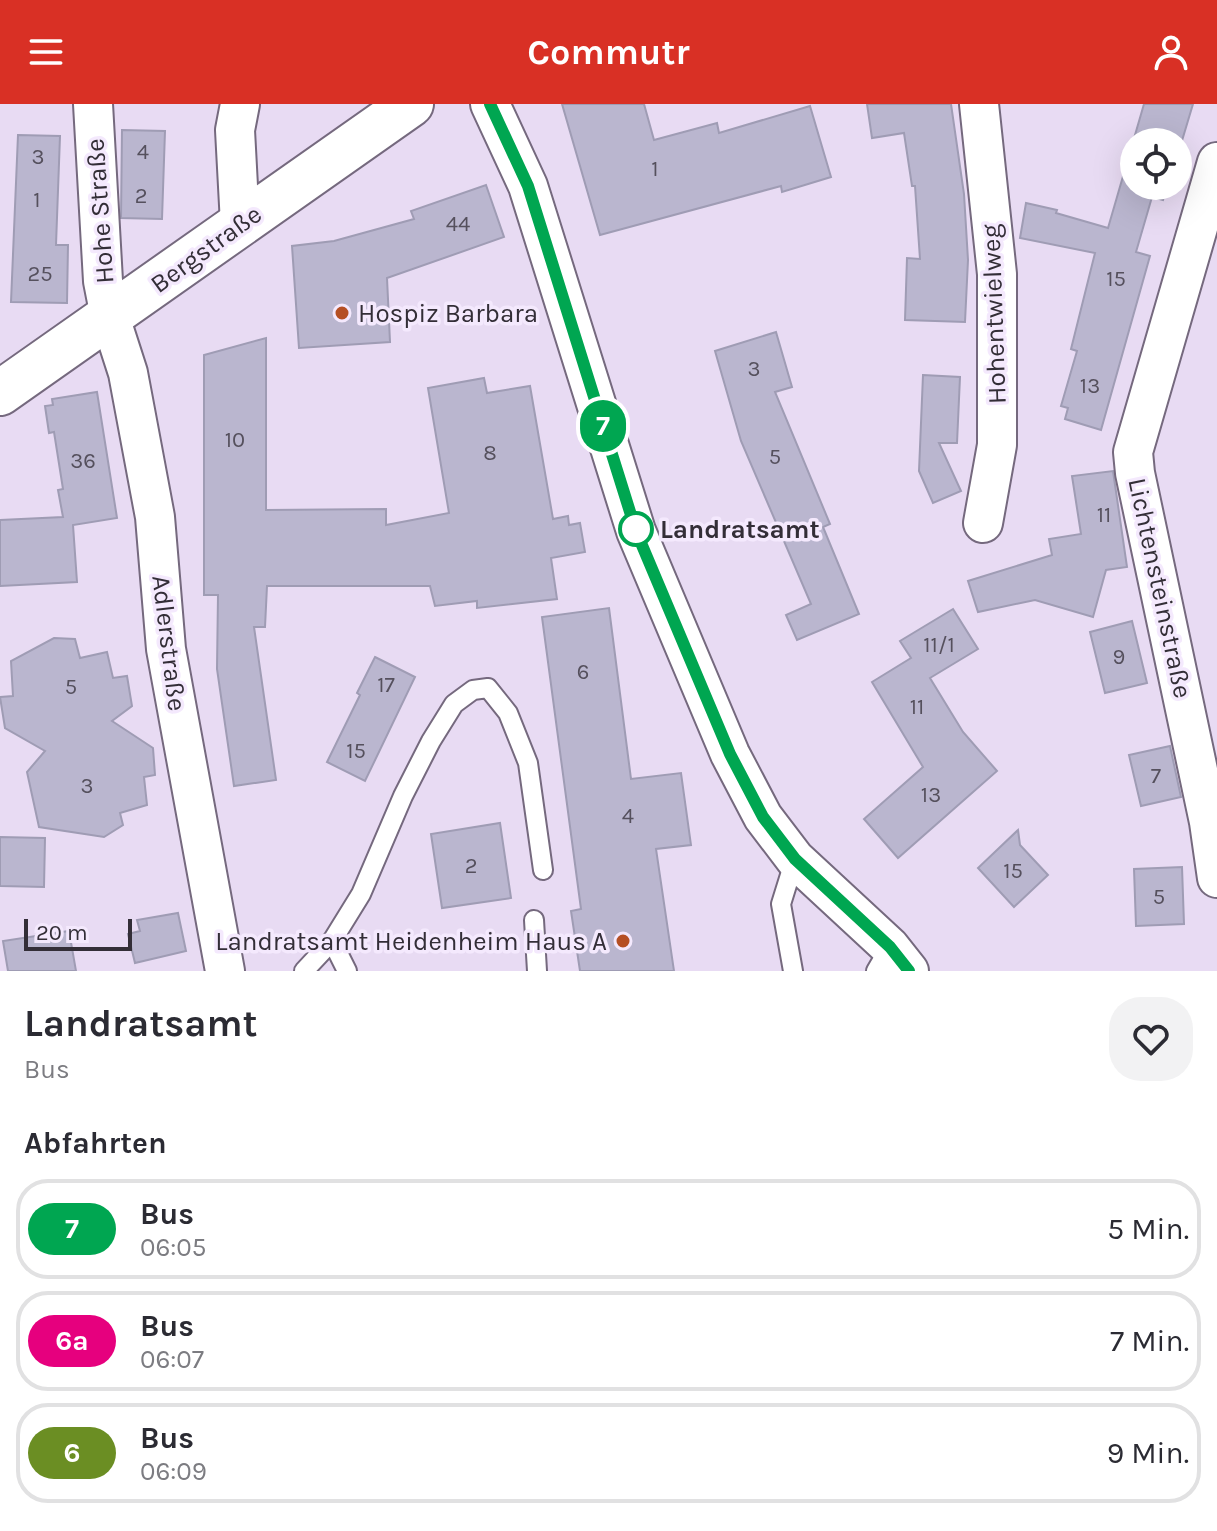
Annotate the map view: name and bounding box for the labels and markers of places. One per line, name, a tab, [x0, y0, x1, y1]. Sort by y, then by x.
place label: Hospiz Barbara	[358, 298, 538, 329]
marker: Hospiz Barbara	[333, 304, 351, 322]
marker: Landratsamt	[619, 512, 653, 546]
place label: Landratsamt	[660, 514, 820, 545]
place label: Landratsamt Heidenheim Haus A	[215, 926, 607, 957]
marker: Landratsamt Heidenheim Haus A	[614, 932, 632, 950]

